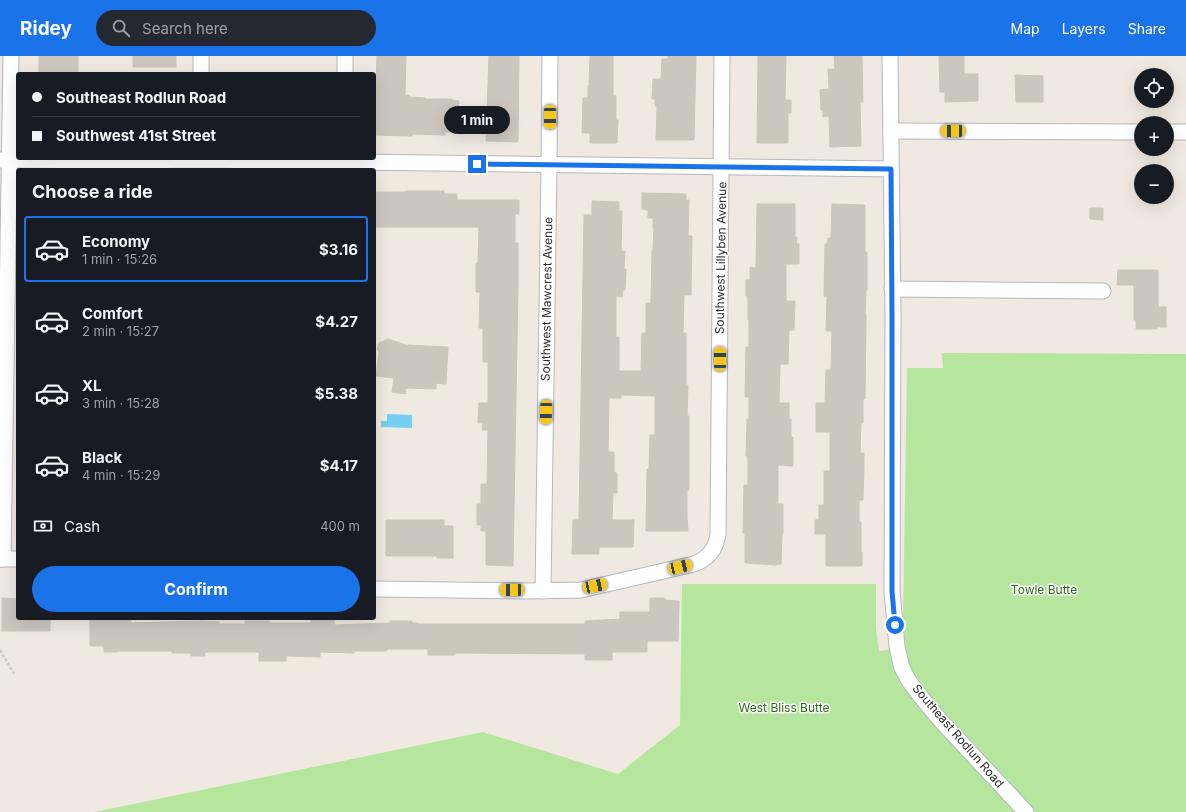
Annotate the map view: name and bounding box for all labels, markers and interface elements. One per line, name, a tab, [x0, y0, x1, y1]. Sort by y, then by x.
search box	[96, 10, 376, 46]
text: Ridey	[20, 17, 72, 40]
icon: search	[110, 17, 132, 39]
text: Search here	[142, 19, 228, 38]
text: Map	[1011, 20, 1040, 37]
text: Layers	[1062, 20, 1106, 37]
text: Share	[1128, 20, 1166, 37]
map controls	[1134, 68, 1174, 204]
button: locate	[1134, 68, 1174, 108]
text: Southeast Rodlun Road	[56, 88, 226, 107]
car	[544, 105, 556, 129]
callout: 1 min	[444, 106, 510, 134]
text: 1 min	[461, 112, 493, 128]
button: +	[1134, 116, 1174, 156]
car	[941, 125, 965, 137]
text: Southwest 41st Street	[56, 126, 216, 145]
route end	[468, 155, 486, 173]
button: −	[1134, 164, 1174, 204]
text: Choose a ride	[32, 181, 153, 202]
street label: Southwest Lillyben Avenue	[712, 182, 729, 334]
street label: Southwest Mawcrest Avenue	[538, 217, 555, 381]
icon: car	[34, 231, 70, 267]
text: Economy	[82, 232, 150, 251]
text: $3.16	[319, 240, 358, 259]
text: 1 min · 15:26	[82, 251, 157, 267]
icon: car	[34, 303, 70, 339]
text: Comfort	[82, 304, 143, 323]
text: $4.27	[315, 312, 358, 331]
text: 2 min · 15:27	[82, 323, 159, 339]
car	[714, 347, 726, 371]
icon: car	[34, 375, 70, 411]
text: XL	[82, 376, 102, 395]
text: $5.38	[315, 384, 358, 403]
text: 3 min · 15:28	[82, 395, 160, 411]
car	[540, 400, 552, 424]
icon: car	[34, 447, 70, 483]
text: Black	[82, 448, 122, 467]
text: $4.17	[320, 456, 358, 475]
text: 4 min · 15:29	[82, 467, 160, 483]
icon: cash	[32, 515, 54, 537]
text: Cash	[64, 517, 100, 536]
text: 400 m	[320, 518, 360, 534]
car	[667, 558, 693, 576]
button: Confirm	[32, 566, 360, 612]
car	[582, 578, 608, 594]
park label: Towle Butte	[1011, 582, 1077, 597]
car	[500, 584, 524, 596]
route start	[886, 616, 904, 634]
street label: Southeast Rodlun Road	[909, 681, 1007, 790]
park label: West Bliss Butte	[739, 700, 829, 715]

